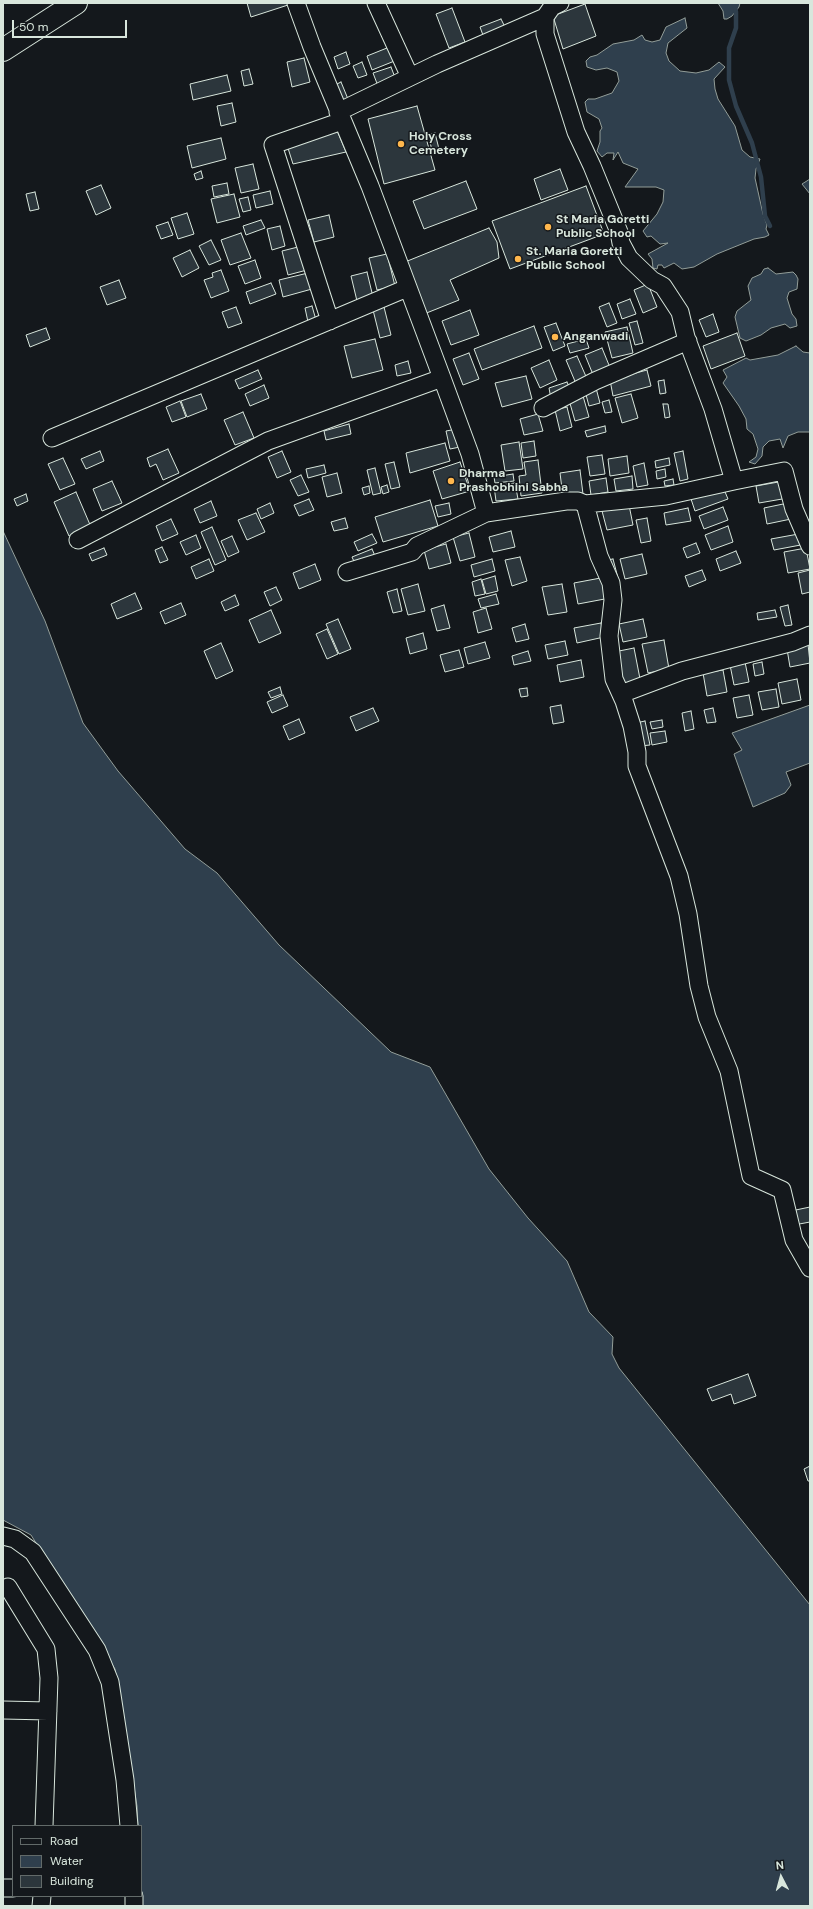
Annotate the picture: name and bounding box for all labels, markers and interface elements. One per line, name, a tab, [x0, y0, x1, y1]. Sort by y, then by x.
scale bar	[14, 12, 129, 38]
text: 50 m	[19, 19, 48, 35]
place label: Holy Cross Cemetery	[409, 130, 472, 158]
marker: Holy Cross Cemetery	[396, 139, 406, 149]
place label: St Maria Goretti Public School	[556, 213, 649, 241]
marker: St Maria Goretti Public School	[543, 222, 553, 232]
place label: St. Maria Goretti Public School	[526, 245, 622, 273]
marker: St. Maria Goretti Public School	[513, 254, 523, 264]
place label: Anganwadi	[563, 330, 628, 344]
marker: Anganwadi	[550, 332, 560, 342]
place label: Dharma Prashobhini Sabha	[459, 467, 568, 495]
marker: Dharma Prashobhini Sabha	[446, 476, 456, 486]
legend	[12, 1825, 142, 1897]
text: Road	[50, 1833, 78, 1849]
text: Water	[50, 1853, 83, 1869]
north arrow	[761, 1857, 801, 1897]
text: N	[775, 1858, 784, 1872]
text: Building	[50, 1873, 94, 1889]

